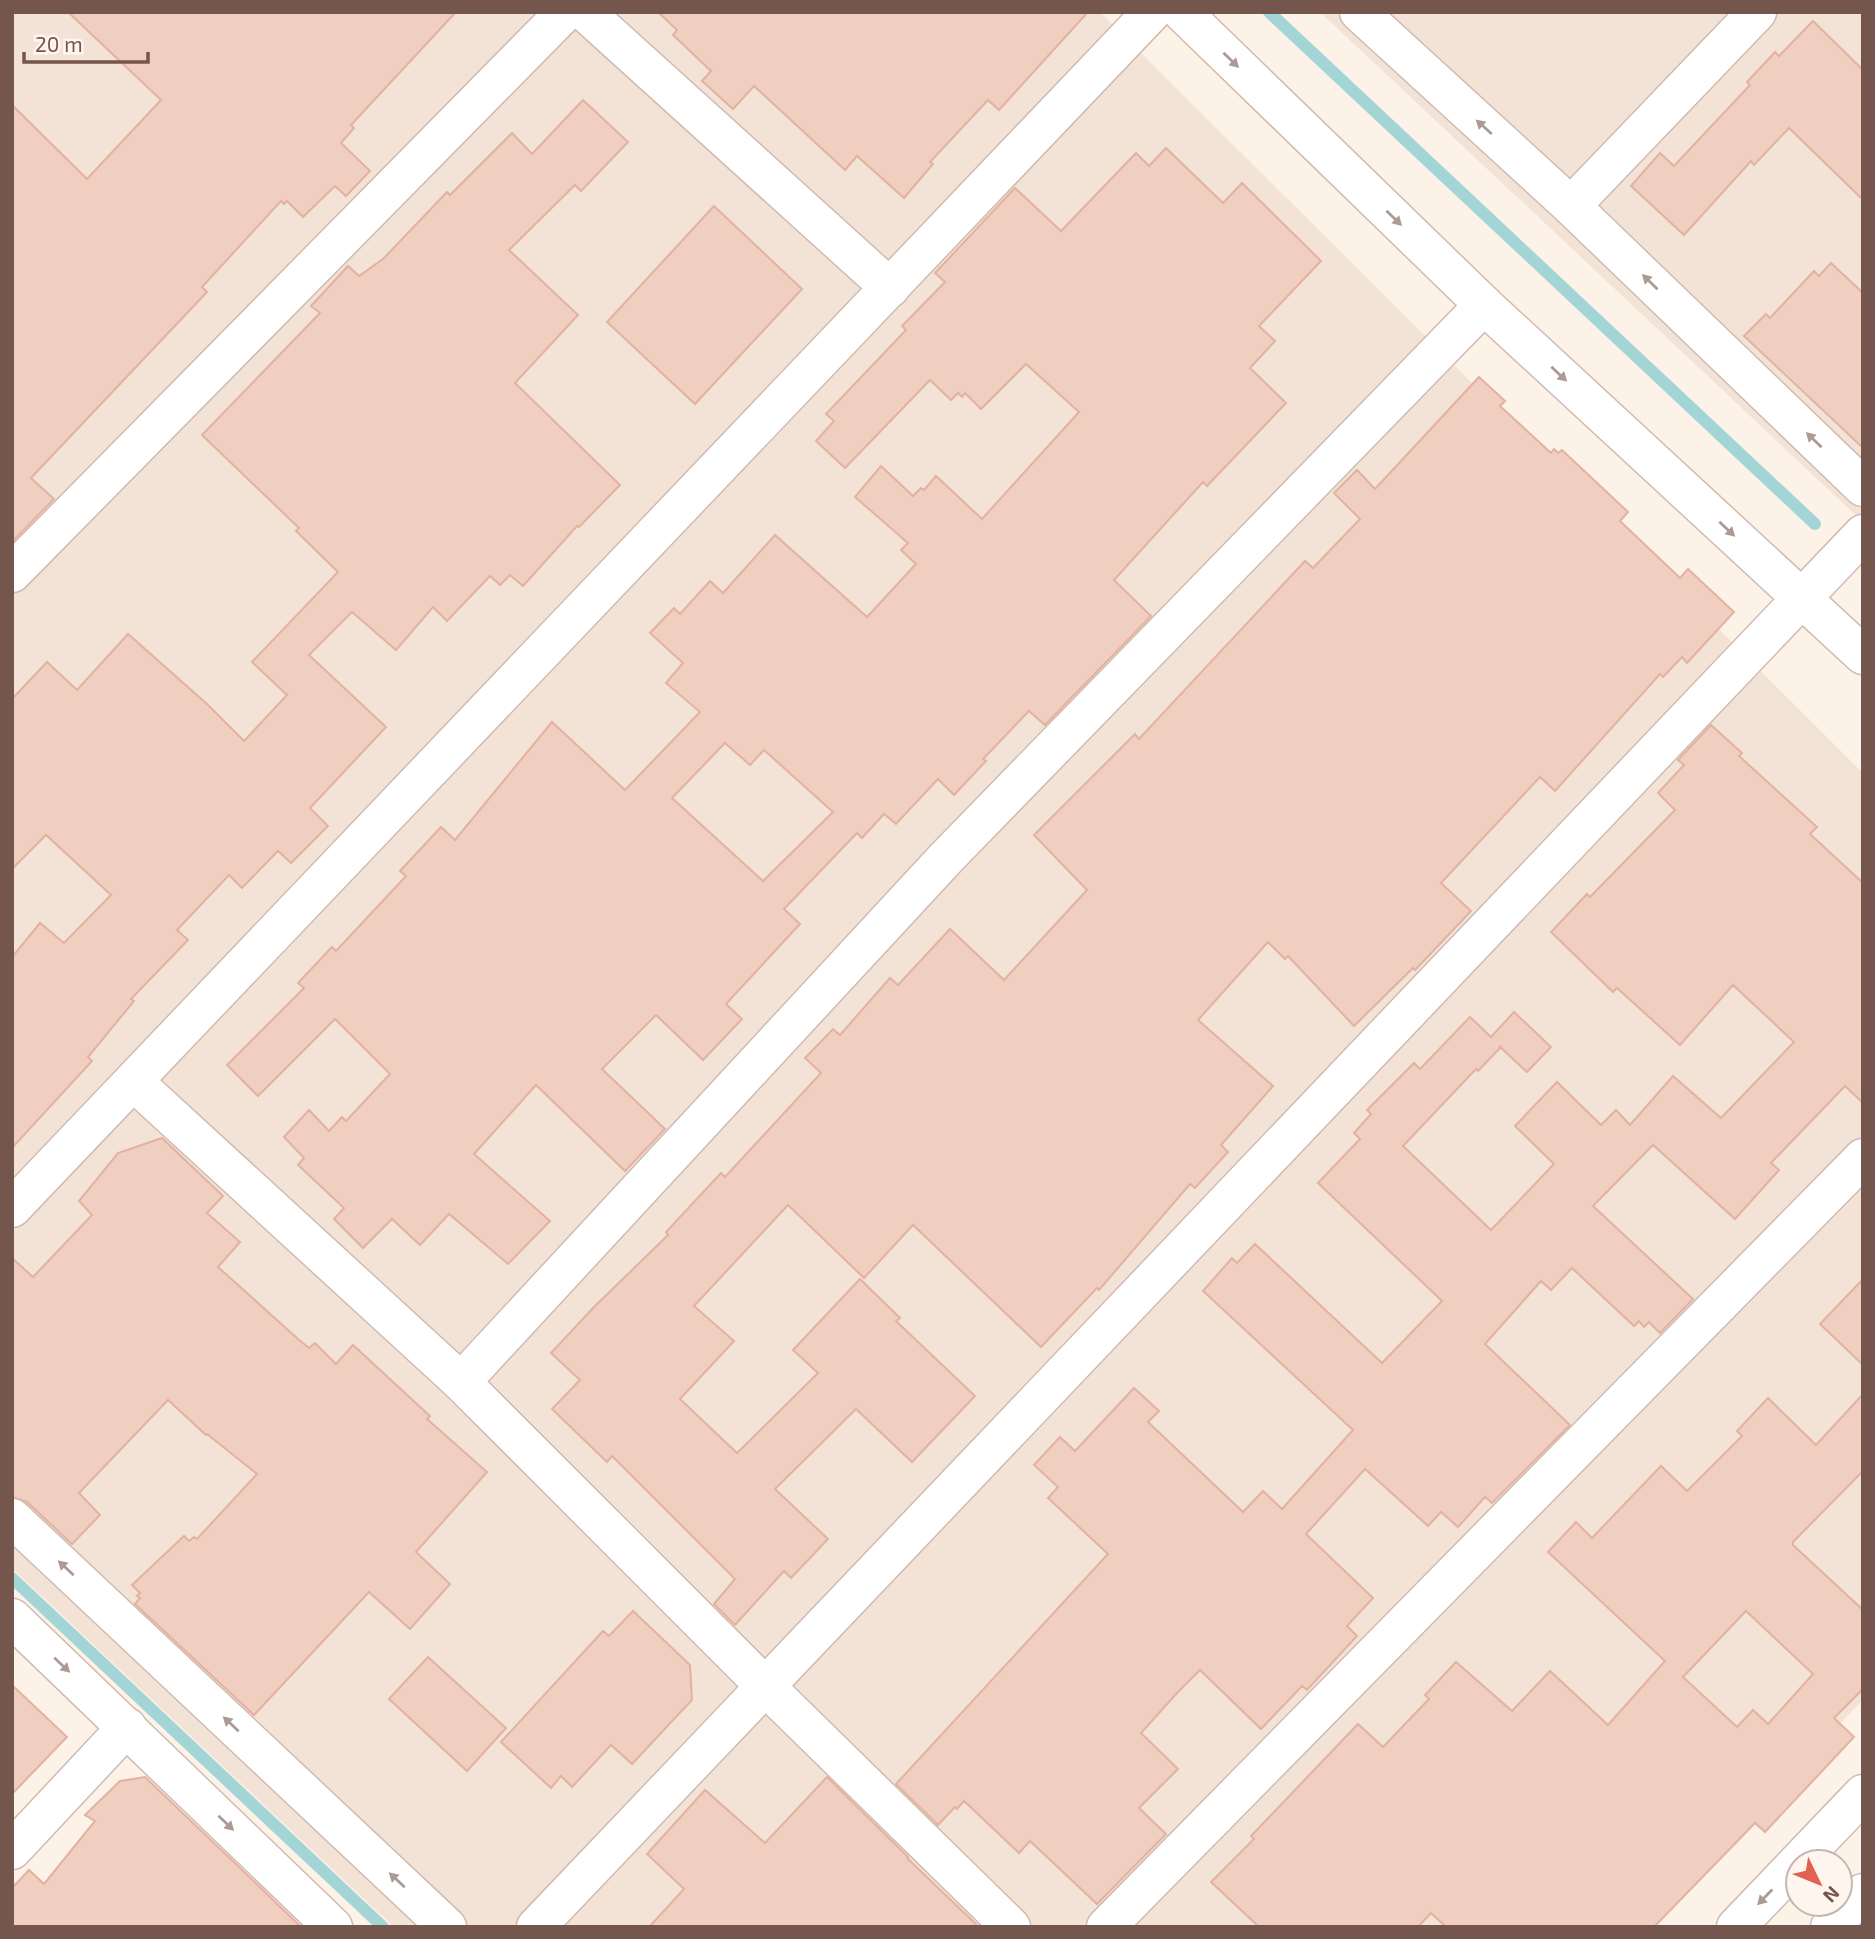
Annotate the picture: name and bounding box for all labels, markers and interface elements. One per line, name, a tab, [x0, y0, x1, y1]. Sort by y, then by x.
scale bar	[24, 21, 149, 65]
text: 20 m	[35, 31, 83, 56]
one-way arrow	[1222, 51, 1239, 67]
one-way arrow	[1476, 119, 1493, 135]
one-way arrow	[1386, 209, 1403, 226]
one-way arrow	[1641, 274, 1658, 291]
one-way arrow	[1550, 366, 1567, 382]
one-way arrow	[1805, 431, 1822, 448]
one-way arrow	[1718, 520, 1735, 536]
one-way arrow	[58, 1561, 75, 1577]
one-way arrow	[53, 1657, 70, 1673]
one-way arrow	[223, 1716, 240, 1732]
one-way arrow	[217, 1814, 234, 1830]
north arrow	[1784, 1848, 1854, 1918]
one-way arrow	[388, 1872, 406, 1888]
text: N	[1819, 1882, 1845, 1908]
one-way arrow	[1756, 1888, 1773, 1905]

